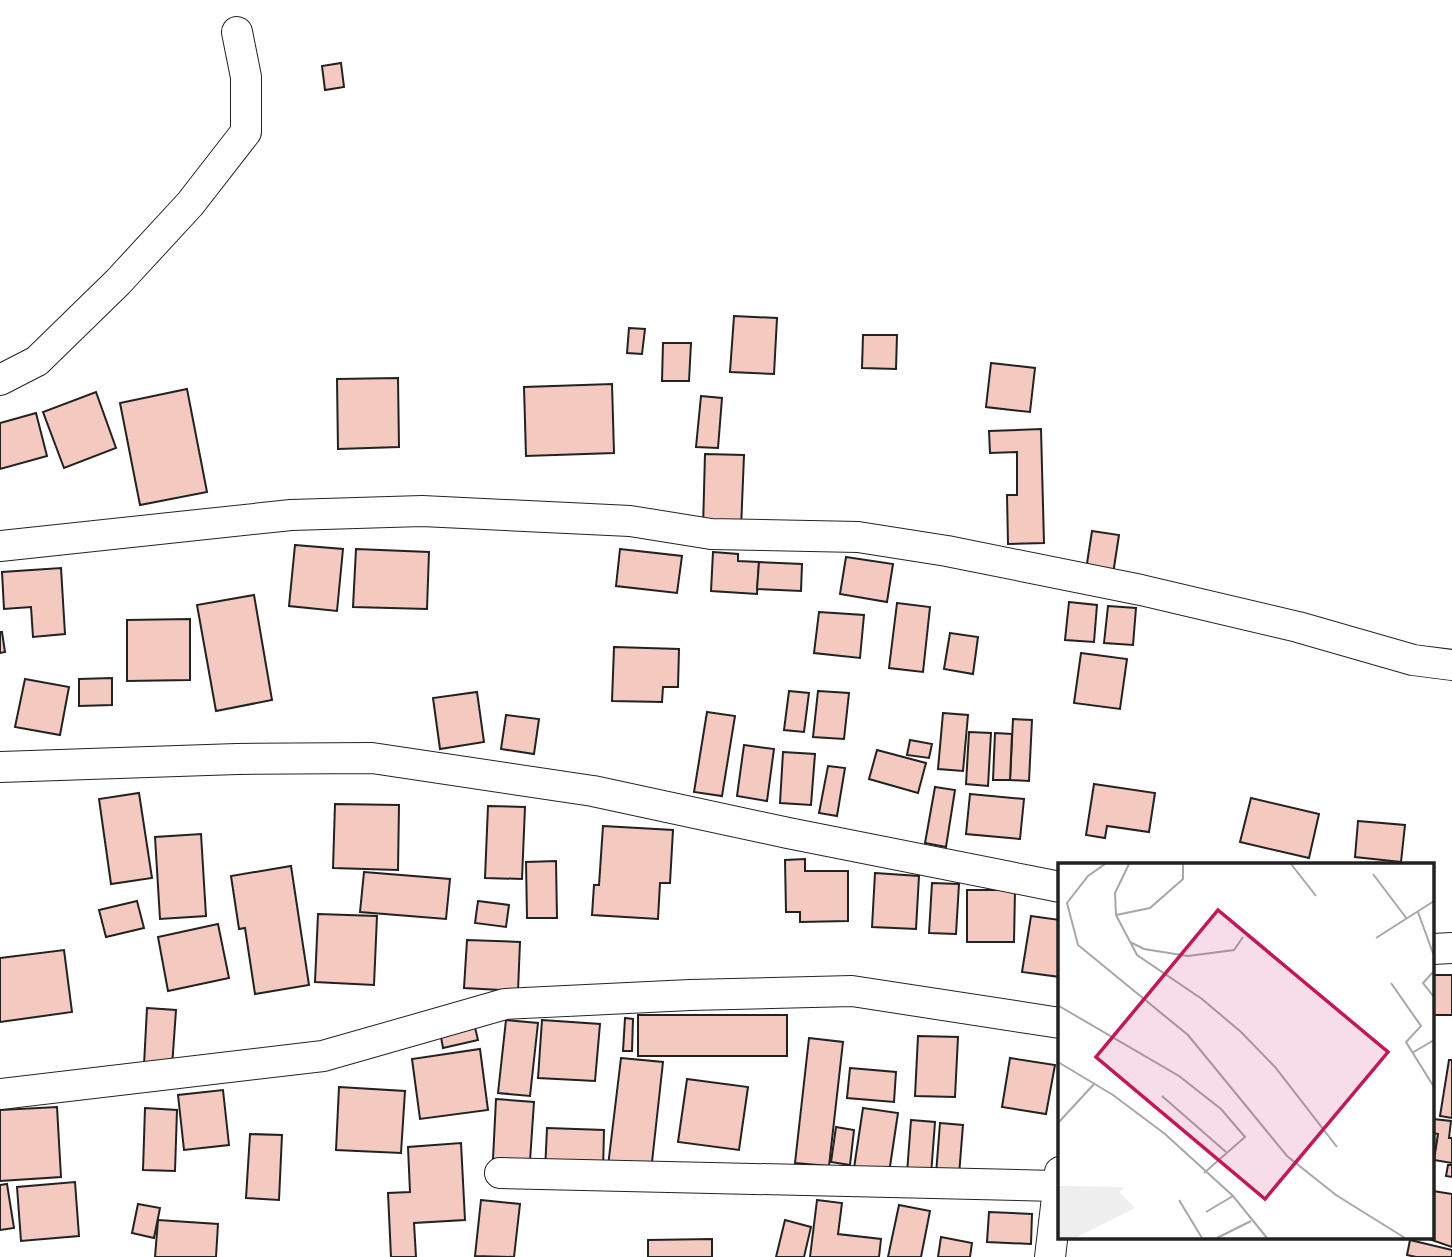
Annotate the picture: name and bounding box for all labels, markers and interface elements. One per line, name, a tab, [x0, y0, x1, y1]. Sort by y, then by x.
inset map	[1058, 863, 1434, 1240]

